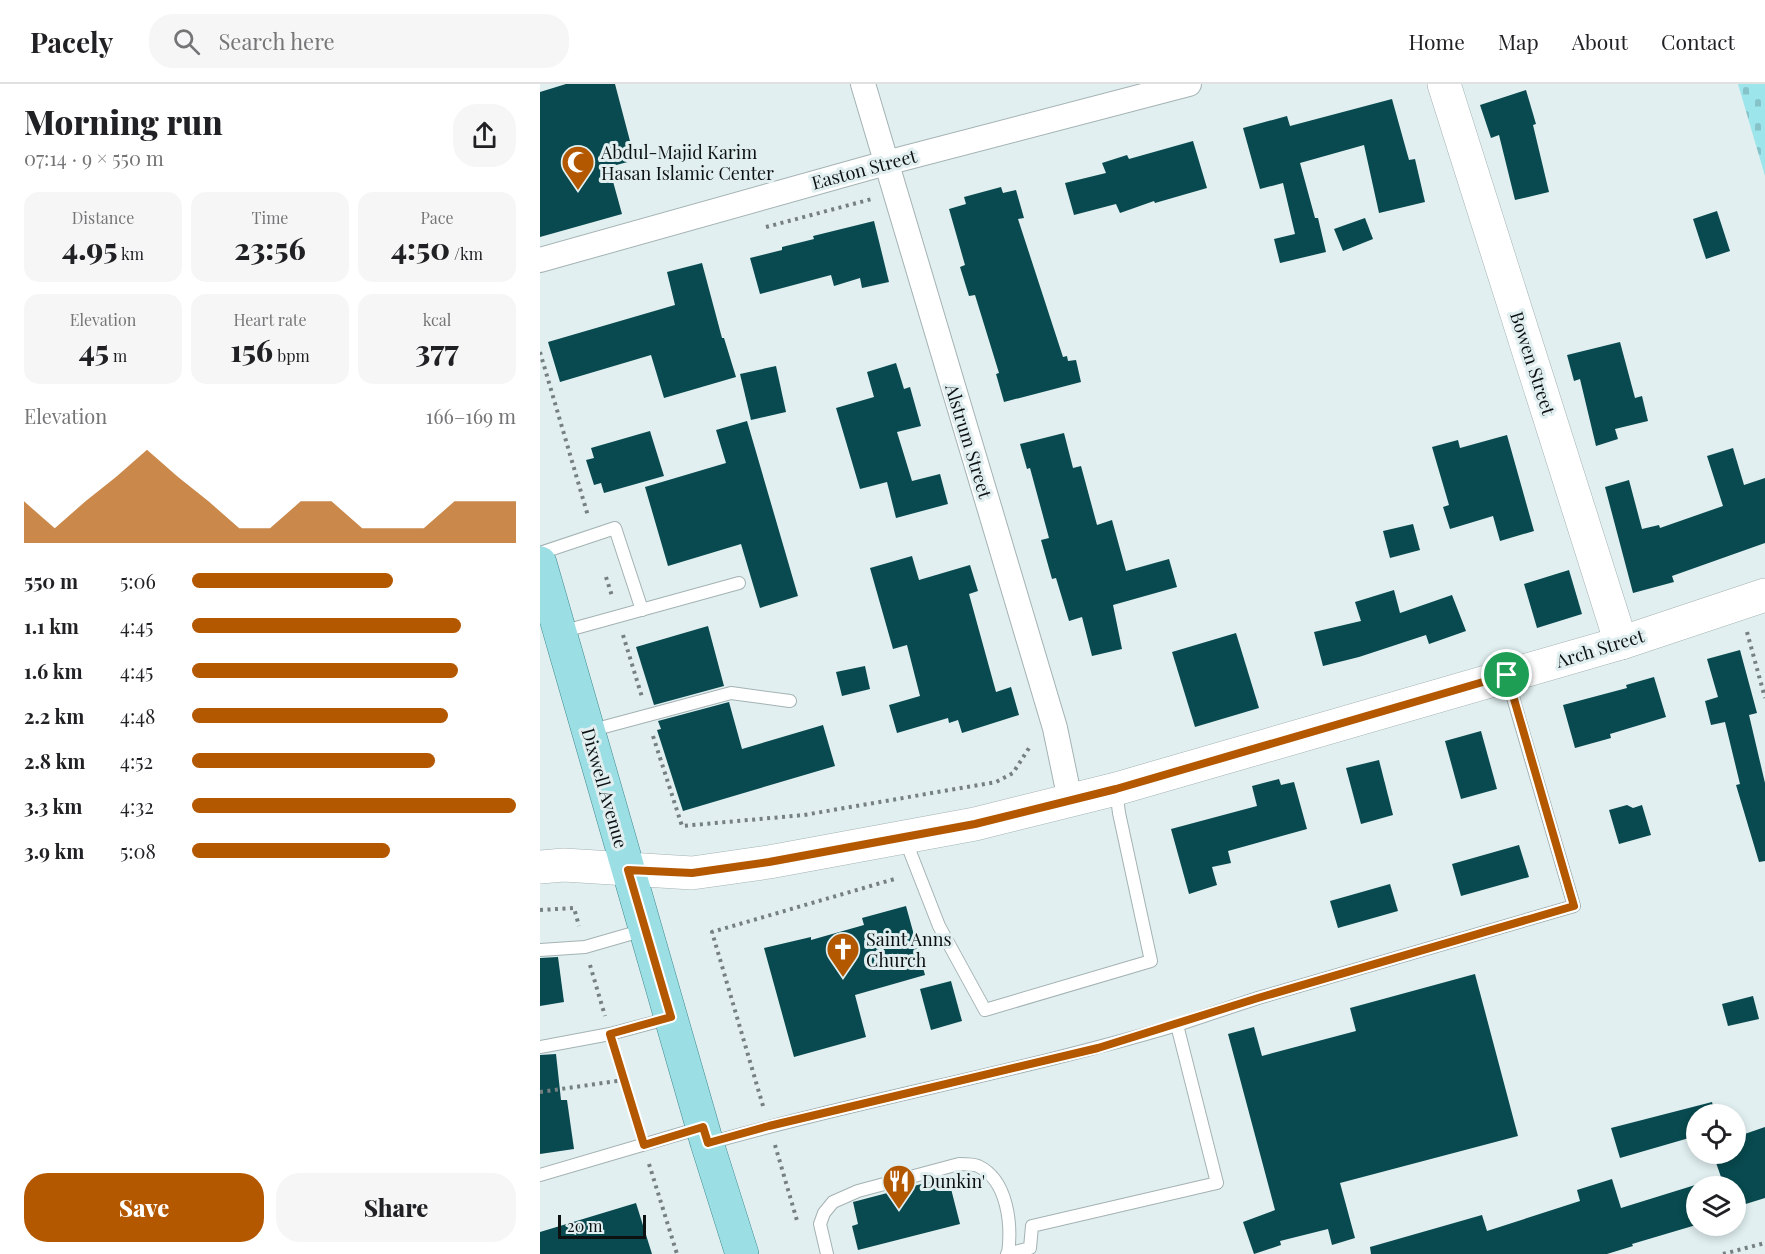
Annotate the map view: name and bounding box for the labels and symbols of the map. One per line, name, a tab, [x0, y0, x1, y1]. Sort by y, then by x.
place label: Abdul-Majid Karim Hasan Islamic Center	[600, 140, 774, 185]
street label: Easton Street	[809, 143, 920, 195]
mosque icon: Abdul-Majid Karim Hasan Islamic Center	[560, 144, 596, 191]
street label: Bowen Street	[1505, 308, 1561, 418]
street label: Alstrum Street	[940, 380, 998, 502]
street label: Arch Street	[1552, 623, 1648, 673]
pin	[1481, 649, 1532, 700]
street label: Dixwell Avenue	[576, 725, 634, 851]
place label: Saint Anns Church	[866, 927, 952, 972]
church icon: Saint Anns Church	[825, 931, 861, 978]
restaurant icon: Dunkin'	[881, 1163, 917, 1210]
place label: Dunkin'	[922, 1169, 985, 1193]
scale bar	[558, 1212, 646, 1240]

